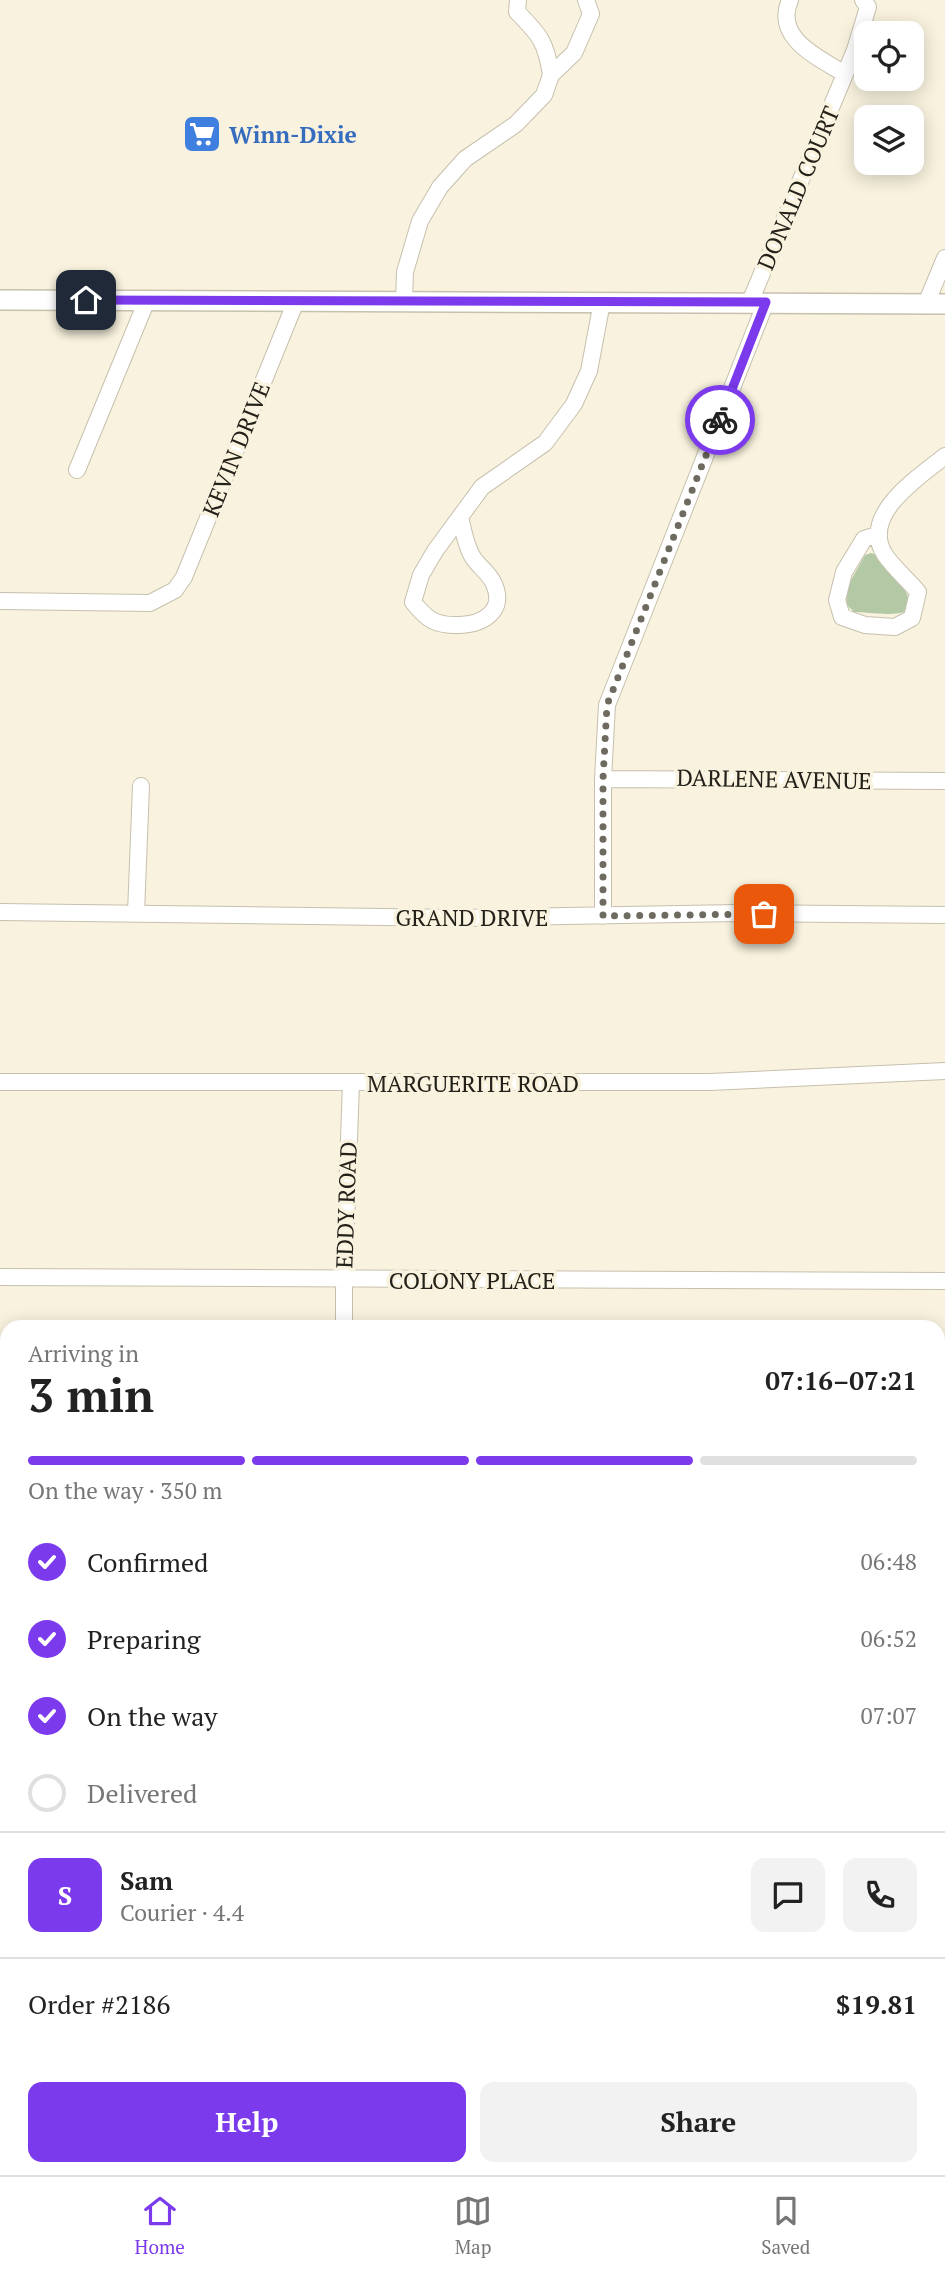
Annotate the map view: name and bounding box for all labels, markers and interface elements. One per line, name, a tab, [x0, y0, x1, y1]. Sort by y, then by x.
map controls	[854, 21, 924, 175]
button: locate	[854, 21, 924, 91]
street label: DONALD COURT	[750, 101, 846, 275]
button: layers	[854, 105, 924, 175]
supermarket icon: Winn-Dixie	[181, 113, 223, 155]
place label: Winn-Dixie	[229, 119, 357, 150]
pin	[56, 270, 116, 330]
icon: home	[67, 281, 105, 319]
street label: KEVIN DRIVE	[195, 377, 277, 521]
courier	[685, 385, 755, 455]
icon: bike	[701, 401, 739, 439]
street label: DARLENE AVENUE	[676, 762, 872, 796]
pin	[734, 884, 794, 944]
icon: bag	[745, 895, 783, 933]
street label: GRAND DRIVE	[395, 902, 549, 933]
street label: MARGUERITE ROAD	[367, 1068, 579, 1099]
street label: EDDY ROAD	[328, 1141, 364, 1269]
street label: COLONY PLACE	[389, 1265, 555, 1296]
text: Arriving in	[28, 1338, 139, 1369]
text: 07:16–07:21	[765, 1363, 917, 1397]
text: 3 min	[28, 1364, 154, 1425]
text: On the way · 350 m	[28, 1475, 222, 1506]
icon: check	[28, 1543, 66, 1581]
text: Confirmed	[87, 1545, 208, 1579]
text: 06:48	[860, 1546, 917, 1577]
icon: check	[28, 1620, 66, 1658]
text: Preparing	[87, 1622, 200, 1656]
text: 06:52	[860, 1623, 917, 1654]
icon: check	[28, 1697, 66, 1735]
text: On the way	[87, 1699, 218, 1733]
text: 07:07	[860, 1700, 917, 1731]
text: Delivered	[87, 1776, 197, 1810]
button: chat	[751, 1858, 825, 1932]
button: phone	[843, 1858, 917, 1932]
text: Sam	[120, 1863, 173, 1897]
text: S	[58, 1878, 72, 1912]
text: Courier · 4.4	[120, 1897, 244, 1928]
text: Order #2186	[28, 1987, 170, 2021]
text: $19.81	[836, 1987, 917, 2021]
button: Help	[28, 2082, 466, 2162]
button: Share	[480, 2082, 917, 2162]
tab: Home	[135, 2192, 185, 2259]
tab: Map	[454, 2192, 492, 2259]
tab: Saved	[761, 2192, 810, 2259]

